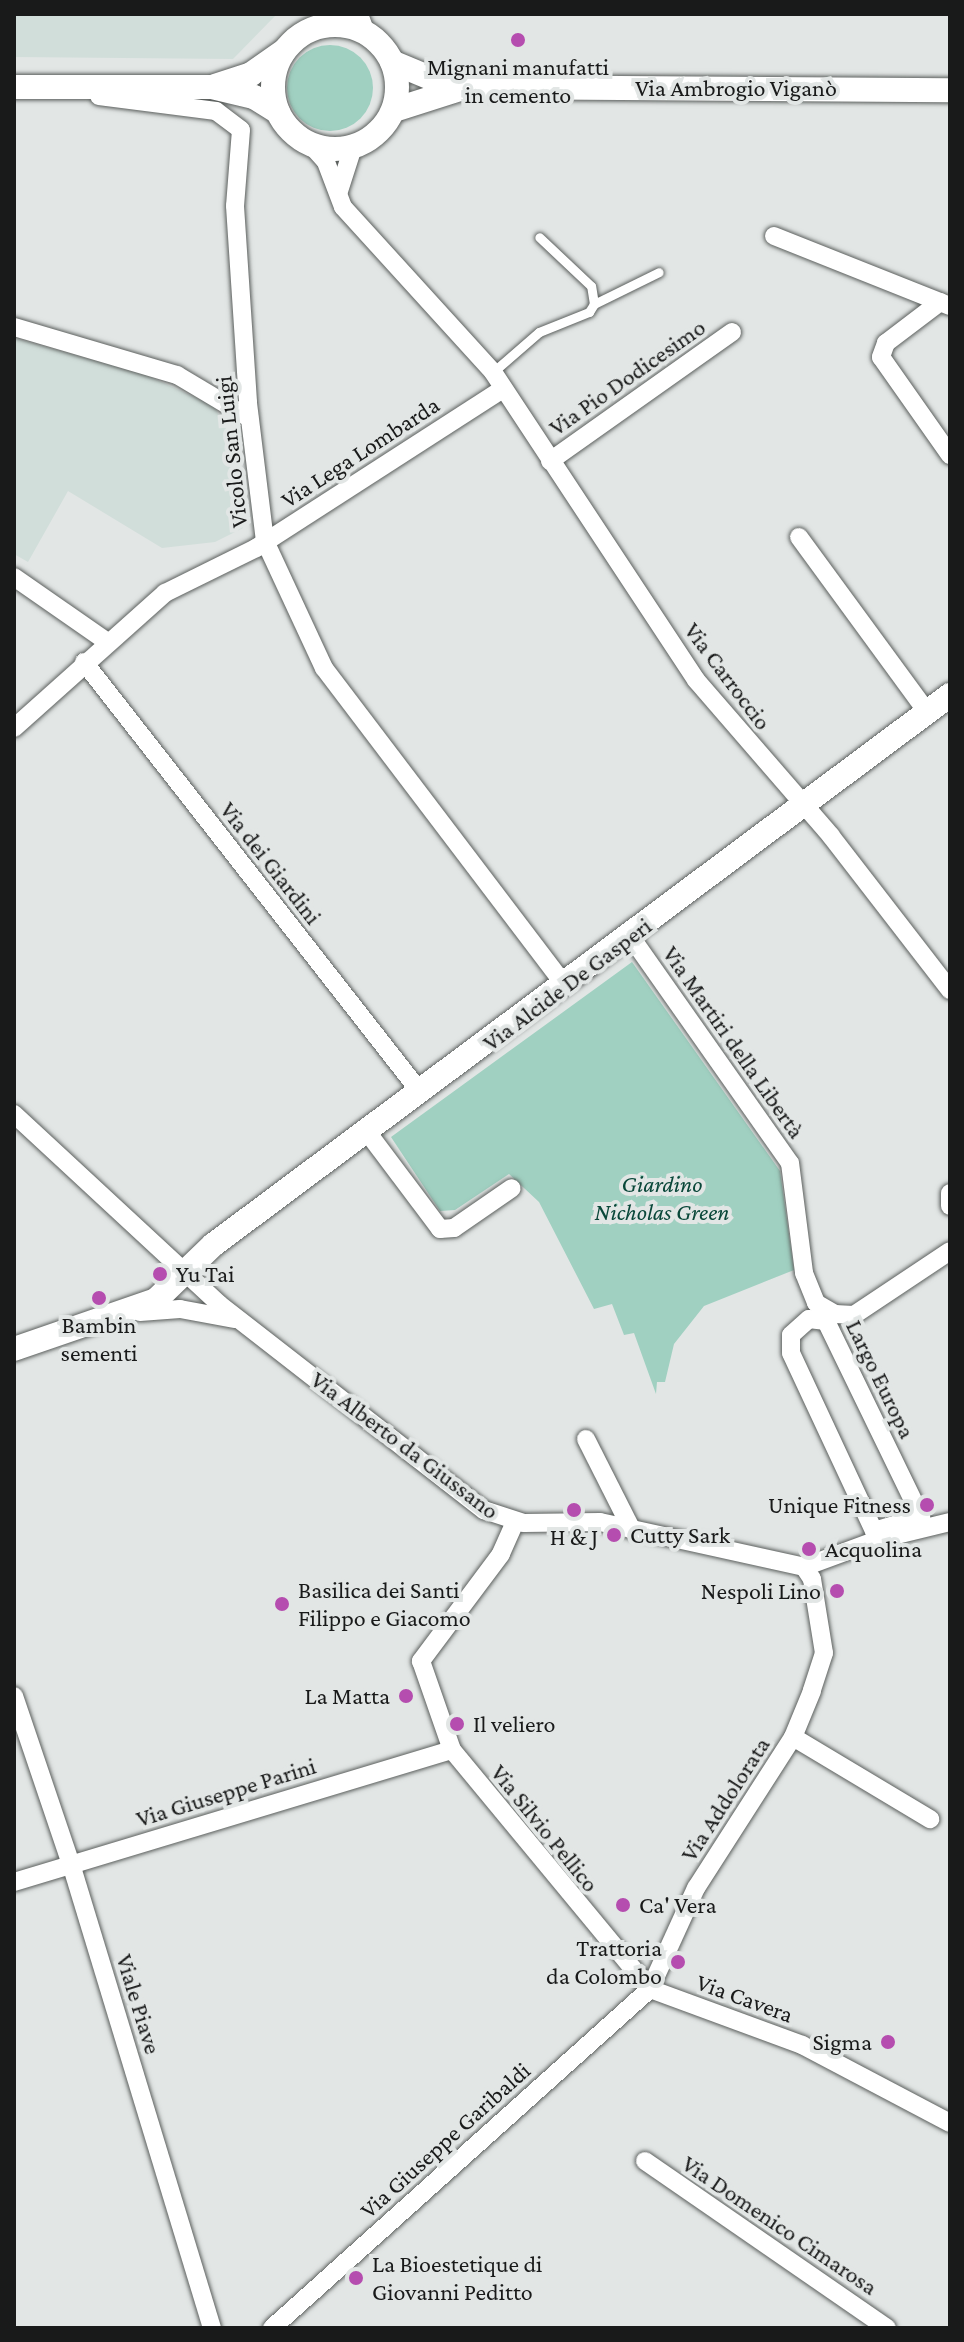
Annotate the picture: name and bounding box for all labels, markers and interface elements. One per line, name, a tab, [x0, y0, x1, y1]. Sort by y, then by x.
marker: Mignani manufatti in cemento	[509, 31, 527, 49]
place label: Mignani manufatti in cemento	[427, 53, 609, 109]
street label: Via Ambrogio Viganò	[635, 74, 837, 102]
street label: Via Pio Dodicesimo	[543, 312, 711, 442]
street label: Vicolo San Luigi	[209, 375, 253, 529]
street label: Via Lega Lombarda	[275, 390, 445, 514]
street label: Via Carroccio	[678, 617, 778, 735]
street label: Via dei Giardini	[214, 796, 328, 930]
street label: Via Alcide De Gasperi	[477, 911, 657, 1057]
street label: Via Martiri della Libertà	[657, 940, 811, 1144]
park label: Giardino Nicholas Green	[595, 1170, 729, 1226]
place label: Yu Tai	[176, 1260, 234, 1288]
marker: Yu Tai	[151, 1265, 169, 1283]
marker: Bambin sementi	[90, 1289, 108, 1307]
place label: Bambin sementi	[61, 1311, 137, 1367]
street label: Largo Europa	[840, 1315, 922, 1443]
street label: Via Alberto da Giussano	[305, 1365, 505, 1525]
place label: Unique Fitness	[768, 1491, 911, 1519]
marker: Unique Fitness	[918, 1496, 936, 1514]
marker: H & J	[565, 1501, 583, 1519]
place label: Cutty Sark	[630, 1521, 730, 1549]
place label: H & J	[550, 1523, 598, 1551]
marker: Cutty Sark	[605, 1526, 623, 1544]
place label: Acquolina	[825, 1535, 922, 1563]
marker: Acquolina	[800, 1540, 818, 1558]
place label: Basilica dei Santi Filippo e Giacomo	[298, 1576, 471, 1632]
place label: Nespoli Lino	[701, 1577, 821, 1605]
marker: Nespoli Lino	[828, 1582, 846, 1600]
marker: Basilica dei Santi Filippo e Giacomo	[273, 1595, 291, 1613]
place label: La Matta	[304, 1682, 390, 1710]
marker: La Matta	[397, 1687, 415, 1705]
place label: Il veliero	[473, 1710, 556, 1738]
marker: Il veliero	[448, 1715, 466, 1733]
street label: Via Addolorata	[674, 1731, 776, 1867]
street label: Via Giuseppe Parini	[133, 1751, 319, 1833]
street label: Via Silvio Pellico	[485, 1758, 605, 1898]
place label: Ca' Vera	[639, 1891, 717, 1919]
marker: Ca' Vera	[614, 1896, 632, 1914]
place label: Trattoria da Colombo	[546, 1934, 662, 1990]
street label: Viale Piave	[110, 1951, 168, 2057]
marker: Trattoria da Colombo	[669, 1953, 687, 1971]
street label: Via Cavera	[693, 1967, 797, 2029]
place label: Sigma	[812, 2028, 872, 2056]
marker: Sigma	[879, 2033, 897, 2051]
street label: Via Giuseppe Garibaldi	[354, 2056, 536, 2224]
street label: Via Domenico Cimarosa	[677, 2149, 883, 2301]
place label: La Bioestetique di Giovanni Peditto	[372, 2250, 542, 2306]
marker: La Bioestetique di Giovanni Peditto	[347, 2269, 365, 2287]

